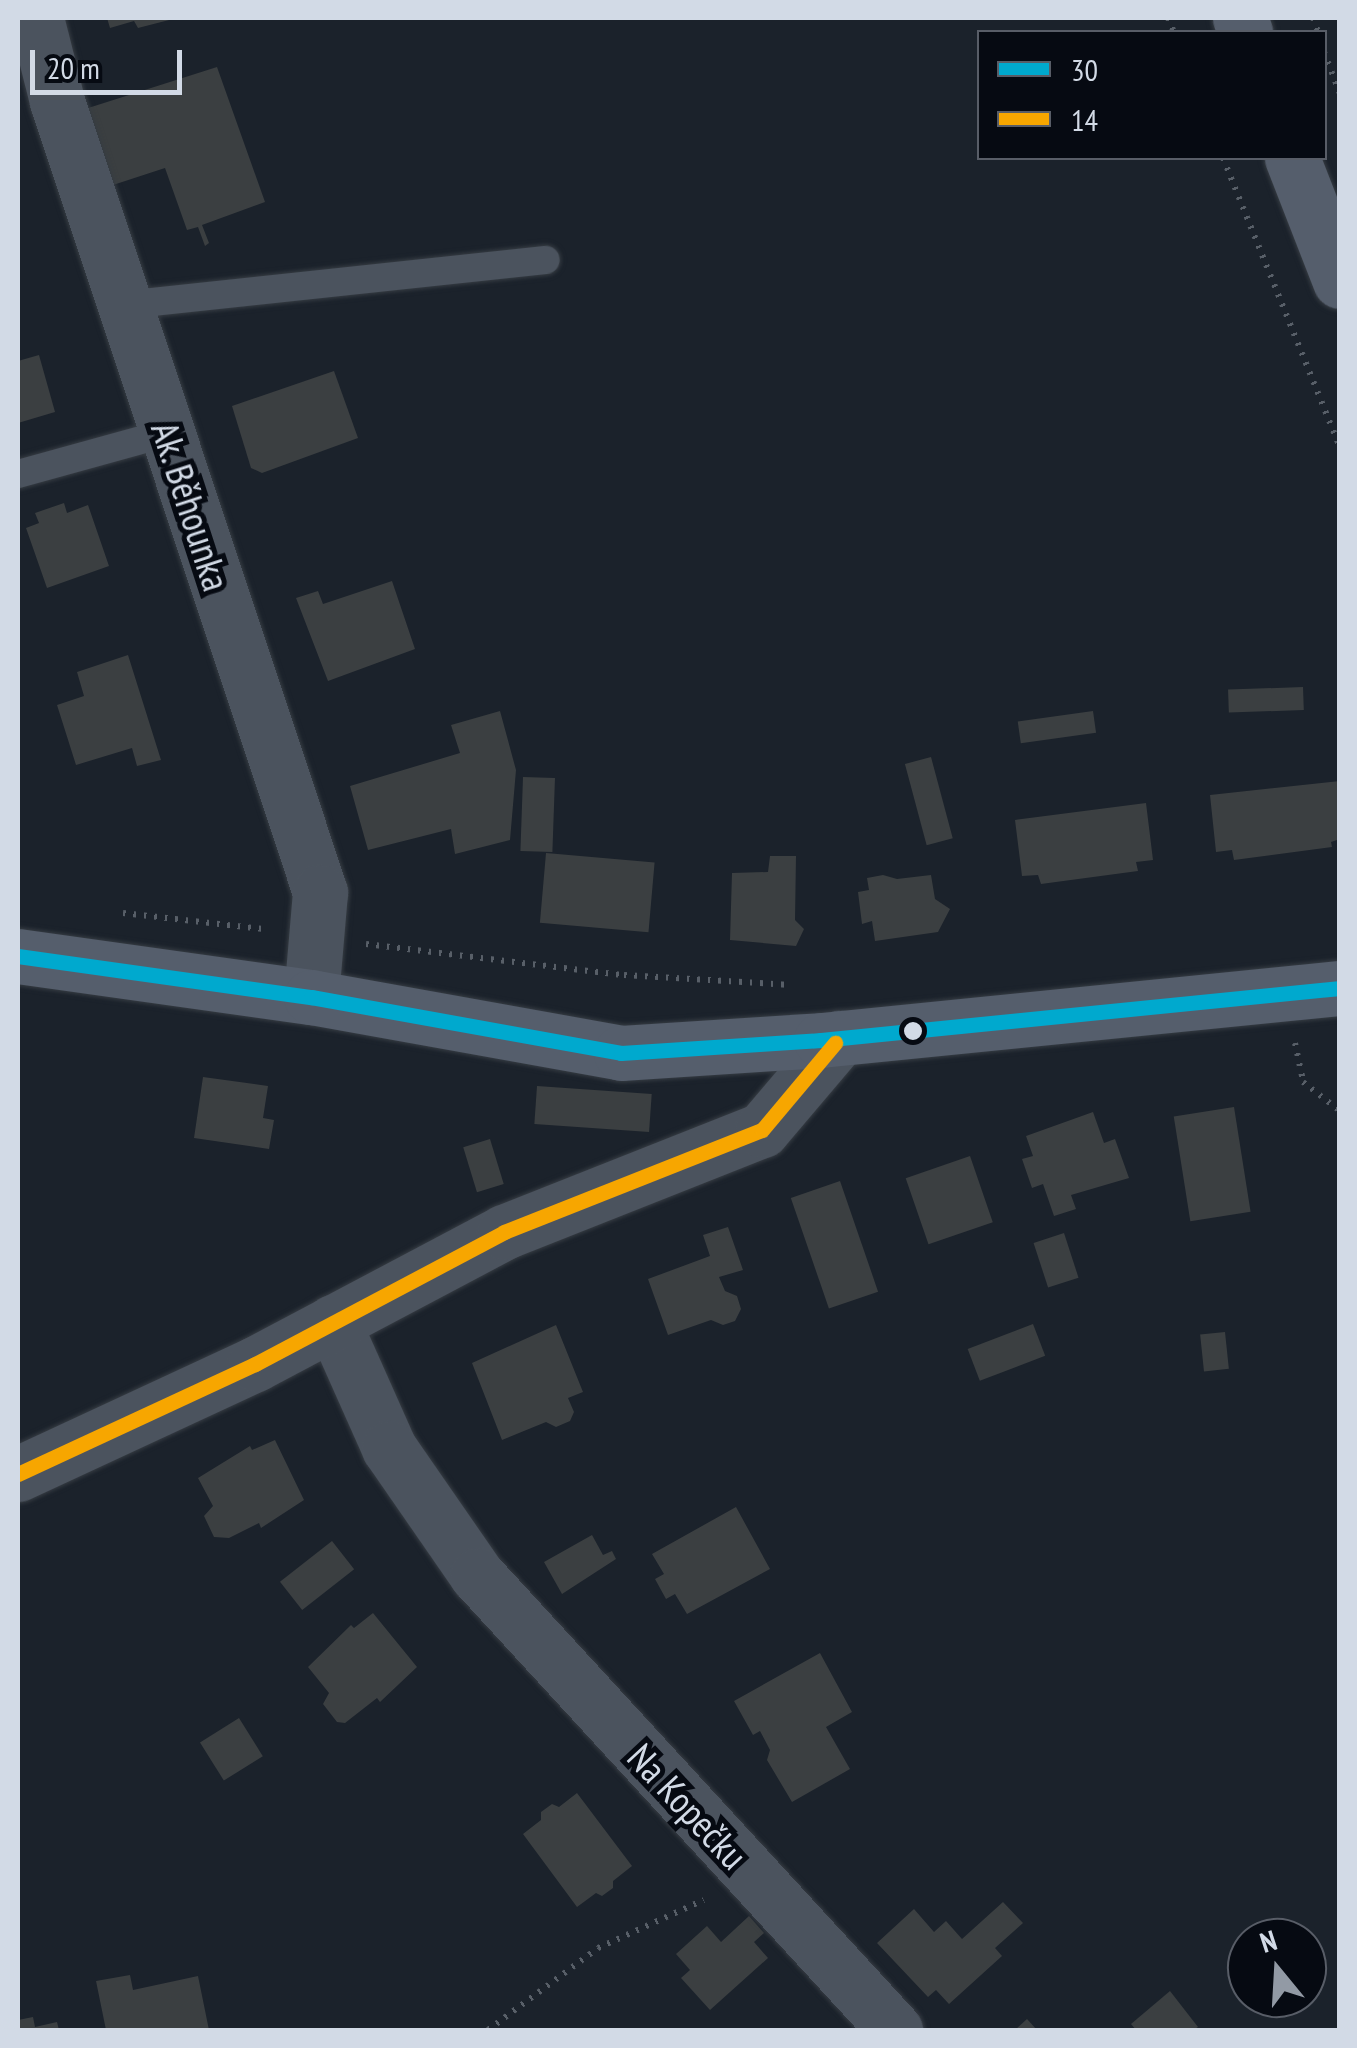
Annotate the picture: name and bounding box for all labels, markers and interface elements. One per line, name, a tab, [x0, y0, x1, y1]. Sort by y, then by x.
scale bar	[35, 30, 188, 92]
legend	[977, 30, 1327, 160]
text: 20 m	[47, 48, 100, 87]
text: 30	[1071, 50, 1098, 89]
text: 14	[1071, 100, 1098, 139]
street label: Ak. Běhounka	[142, 415, 240, 597]
unlabelled marker	[903, 1021, 923, 1041]
street label: Na Kopečku	[619, 1734, 757, 1878]
north arrow	[1227, 1918, 1327, 2018]
text: N	[1255, 1921, 1281, 1961]

